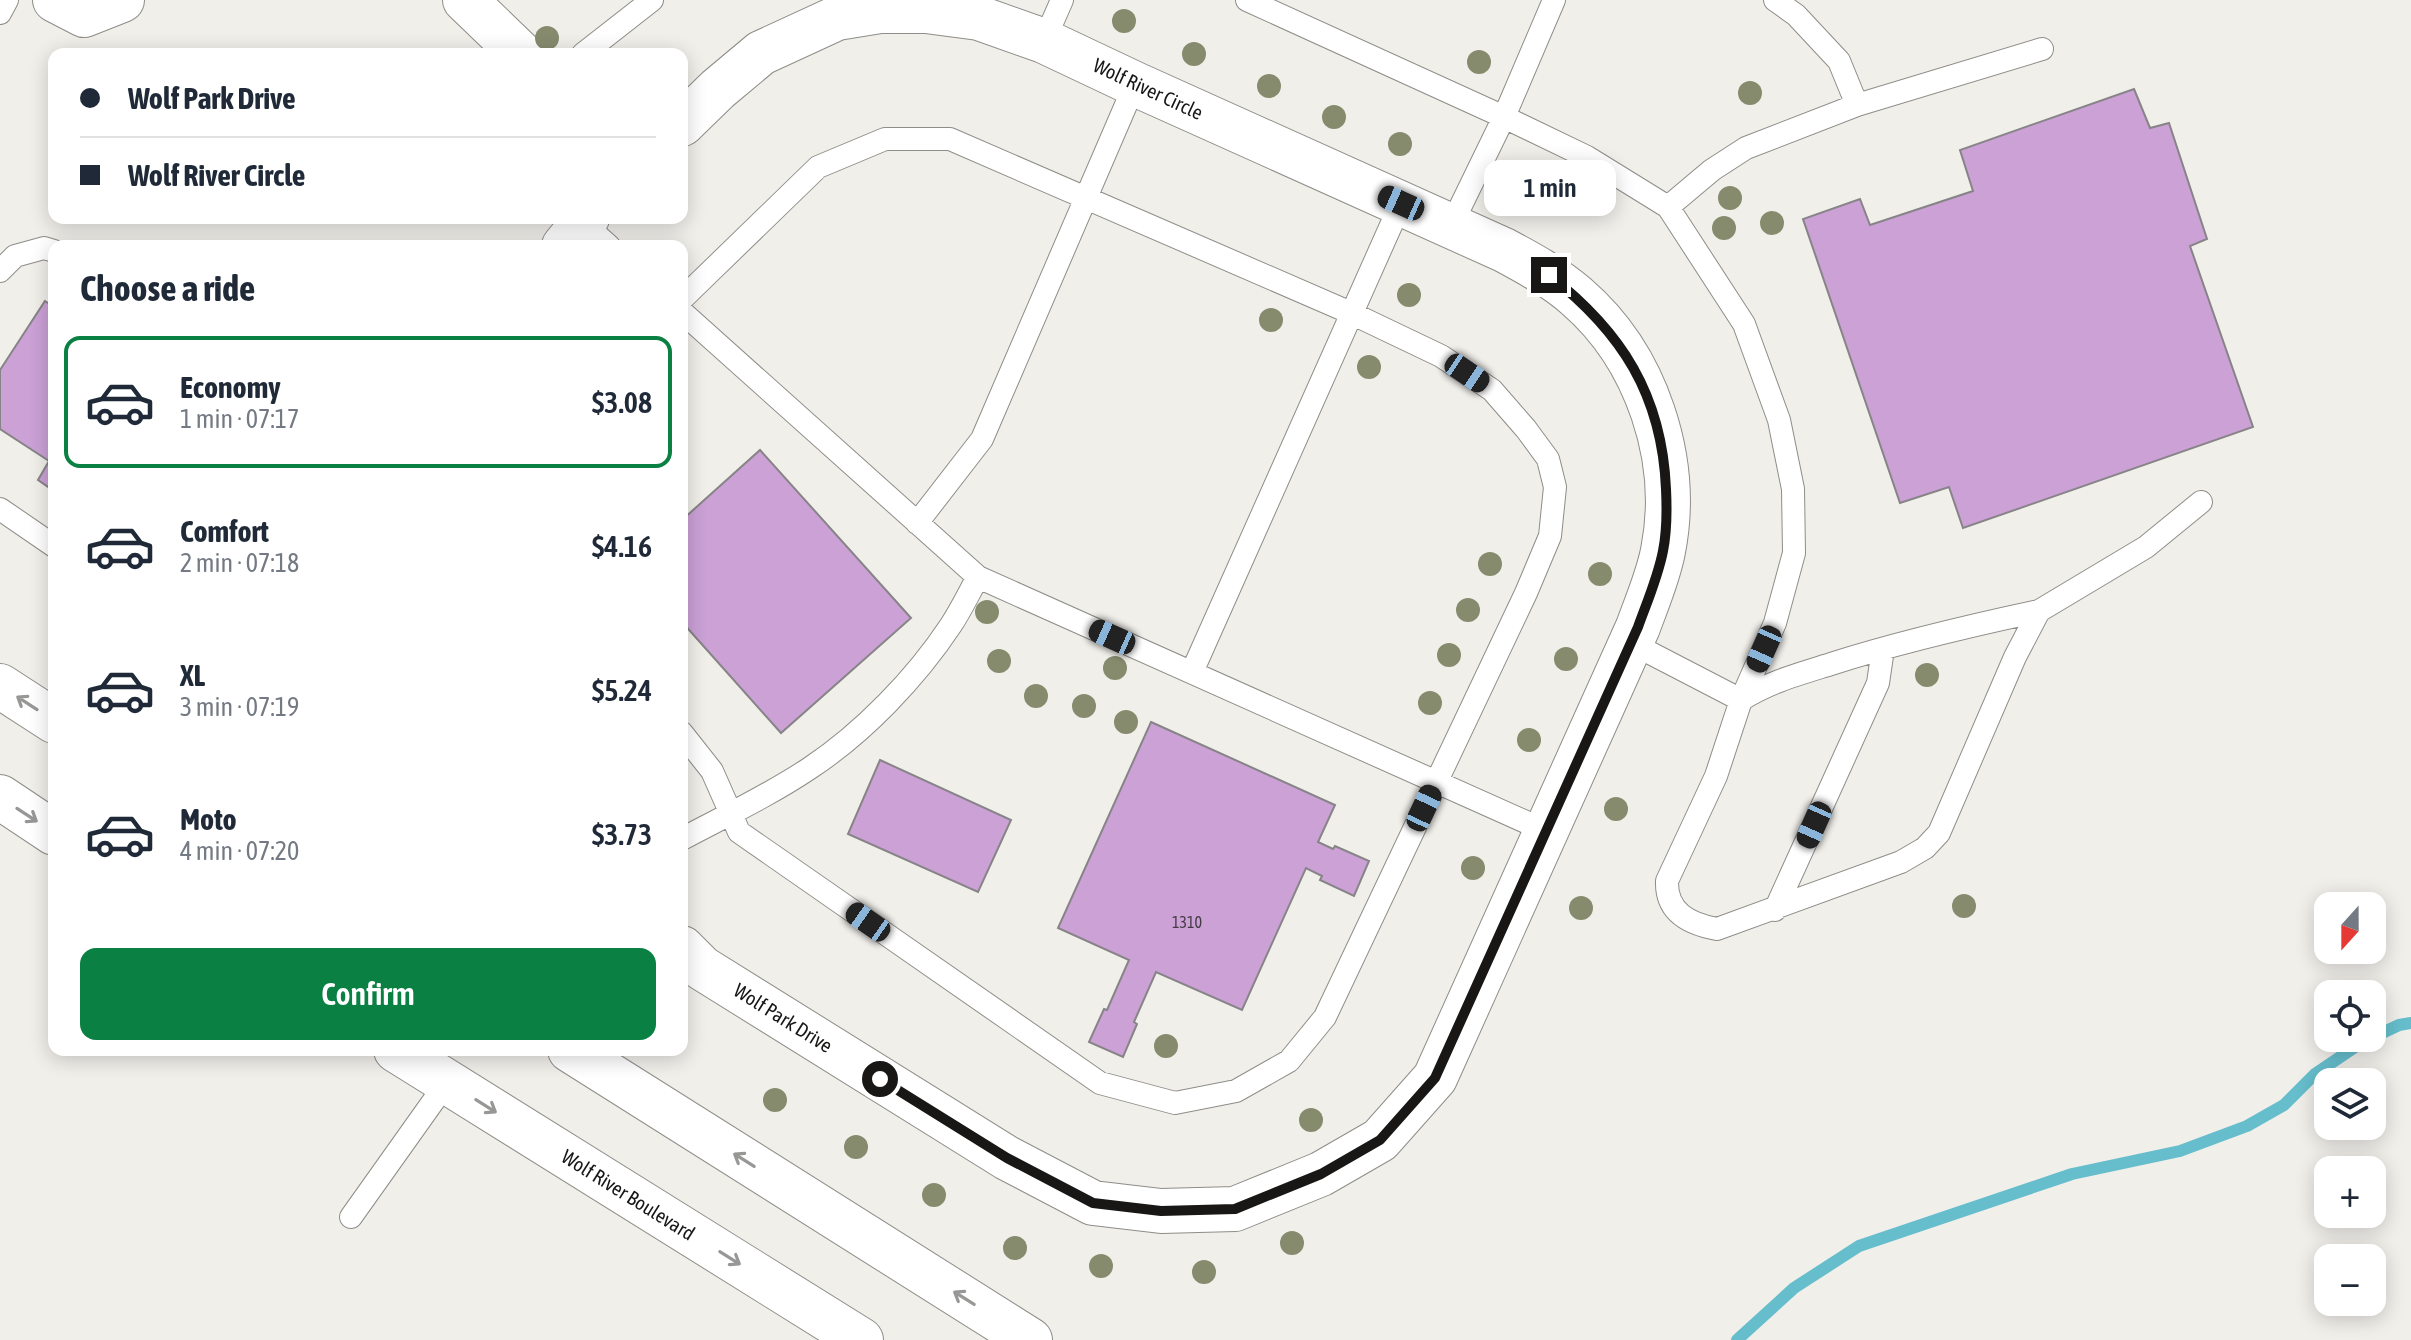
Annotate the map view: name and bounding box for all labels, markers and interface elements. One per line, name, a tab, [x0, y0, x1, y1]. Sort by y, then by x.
street label: Wolf River Circle	[1090, 53, 1207, 124]
text: Wolf Park Drive	[128, 81, 296, 115]
text: Wolf River Circle	[128, 158, 305, 192]
callout: 1 min	[1483, 159, 1615, 215]
text: 1 min	[1523, 173, 1577, 203]
car	[1374, 182, 1428, 224]
route end	[1531, 257, 1567, 293]
text: Choose a ride	[80, 267, 255, 309]
car	[1440, 350, 1494, 396]
icon: car	[84, 366, 156, 438]
text: Economy	[180, 370, 281, 404]
text: $3.08	[592, 385, 652, 419]
text: 1 min · 07:17	[180, 404, 299, 434]
icon: car	[84, 510, 156, 582]
text: Comfort	[180, 514, 269, 548]
text: $4.16	[592, 529, 652, 563]
text: 2 min · 07:18	[180, 548, 299, 578]
car	[1085, 616, 1139, 658]
car	[1743, 622, 1785, 676]
icon: car	[84, 654, 156, 726]
text: XL	[180, 658, 205, 692]
text: $5.24	[592, 673, 652, 707]
text: 3 min · 07:19	[180, 692, 299, 722]
one-way arrow	[16, 695, 39, 711]
car	[1403, 781, 1445, 835]
icon: car	[84, 798, 156, 870]
car	[1793, 798, 1835, 852]
text: Moto	[180, 802, 237, 836]
one-way arrow	[15, 807, 38, 823]
text: $3.73	[592, 817, 652, 851]
text: 4 min · 07:20	[180, 836, 299, 866]
north arrow	[2314, 892, 2386, 964]
map controls	[2314, 892, 2386, 1316]
car	[841, 898, 895, 946]
house number: 1310	[1172, 913, 1202, 931]
button: Confirm	[80, 948, 656, 1040]
street label: Wolf Park Drive	[730, 978, 837, 1057]
button: locate	[2314, 980, 2386, 1052]
route start	[862, 1061, 898, 1097]
button: layers	[2314, 1068, 2386, 1140]
one-way arrow	[474, 1098, 496, 1115]
street label: Wolf River Boulevard	[558, 1144, 699, 1245]
one-way arrow	[734, 1151, 756, 1168]
button: +	[2314, 1156, 2386, 1228]
button: −	[2314, 1244, 2386, 1316]
one-way arrow	[718, 1251, 741, 1267]
one-way arrow	[954, 1290, 976, 1307]

